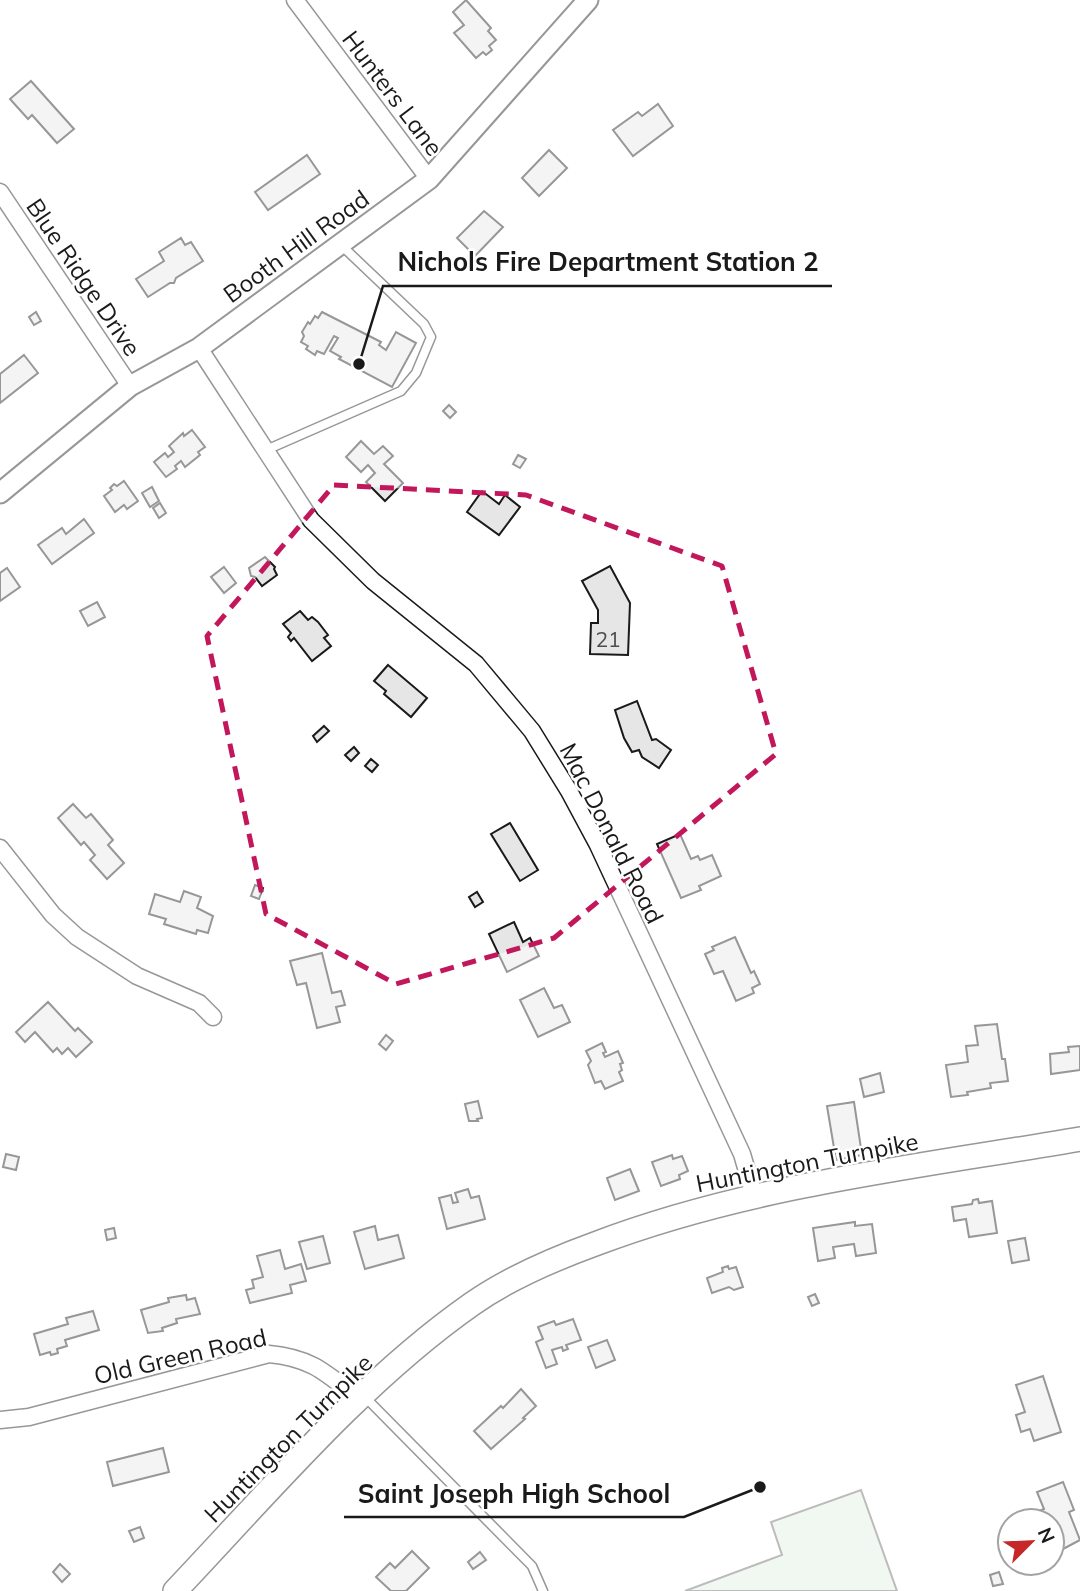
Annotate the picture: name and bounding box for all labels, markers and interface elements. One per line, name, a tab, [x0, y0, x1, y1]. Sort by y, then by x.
street label: Hunters Lane	[336, 24, 450, 162]
street label: Booth Hill Road	[217, 183, 375, 309]
street label: Blue Ridge Drive	[20, 192, 148, 362]
callout: Nichols Fire Department Station 2	[383, 239, 832, 286]
text: Nichols Fire Department Station 2	[398, 245, 819, 278]
house number: 21	[595, 626, 621, 652]
street label: Mac Donald Road	[554, 738, 670, 928]
street label: Huntington Turnpike	[693, 1126, 921, 1198]
street label: Old Green Road	[91, 1322, 269, 1390]
street label: Huntington Turnpike	[198, 1348, 378, 1528]
callout: Saint Joseph High School	[344, 1470, 684, 1517]
text: Saint Joseph High School	[358, 1477, 670, 1510]
north arrow	[996, 1507, 1066, 1577]
text: N	[1033, 1524, 1060, 1547]

